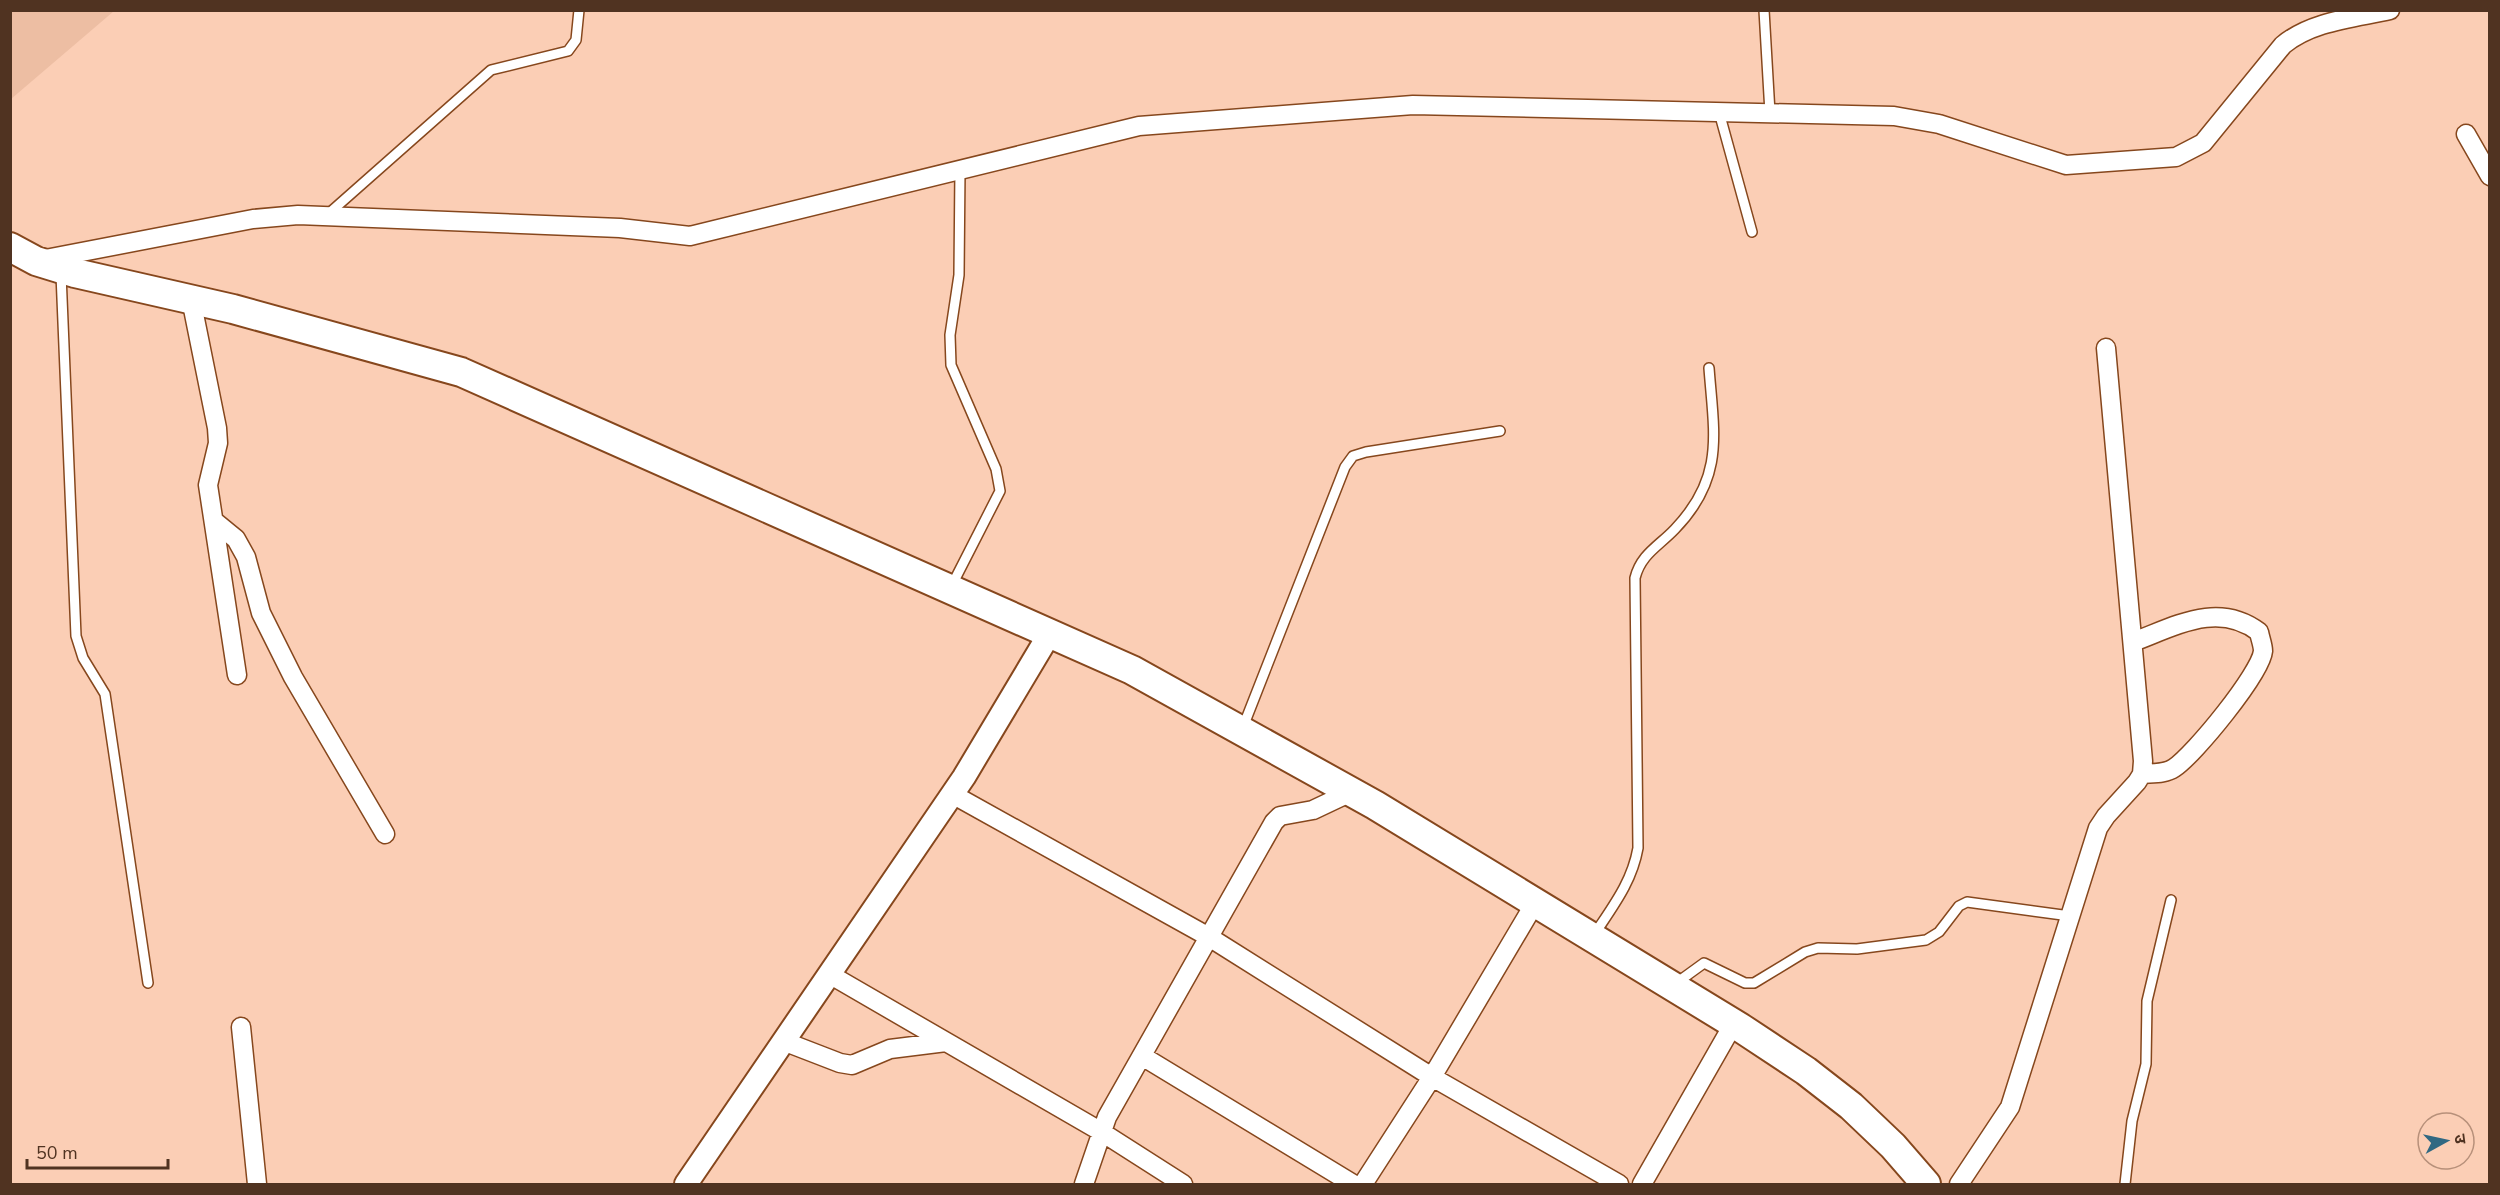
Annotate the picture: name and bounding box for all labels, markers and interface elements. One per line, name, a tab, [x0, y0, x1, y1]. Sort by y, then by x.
north arrow	[2416, 1111, 2476, 1171]
scale bar	[27, 1132, 168, 1170]
text: उ	[2448, 1133, 2471, 1146]
text: 50 m	[36, 1141, 78, 1165]

